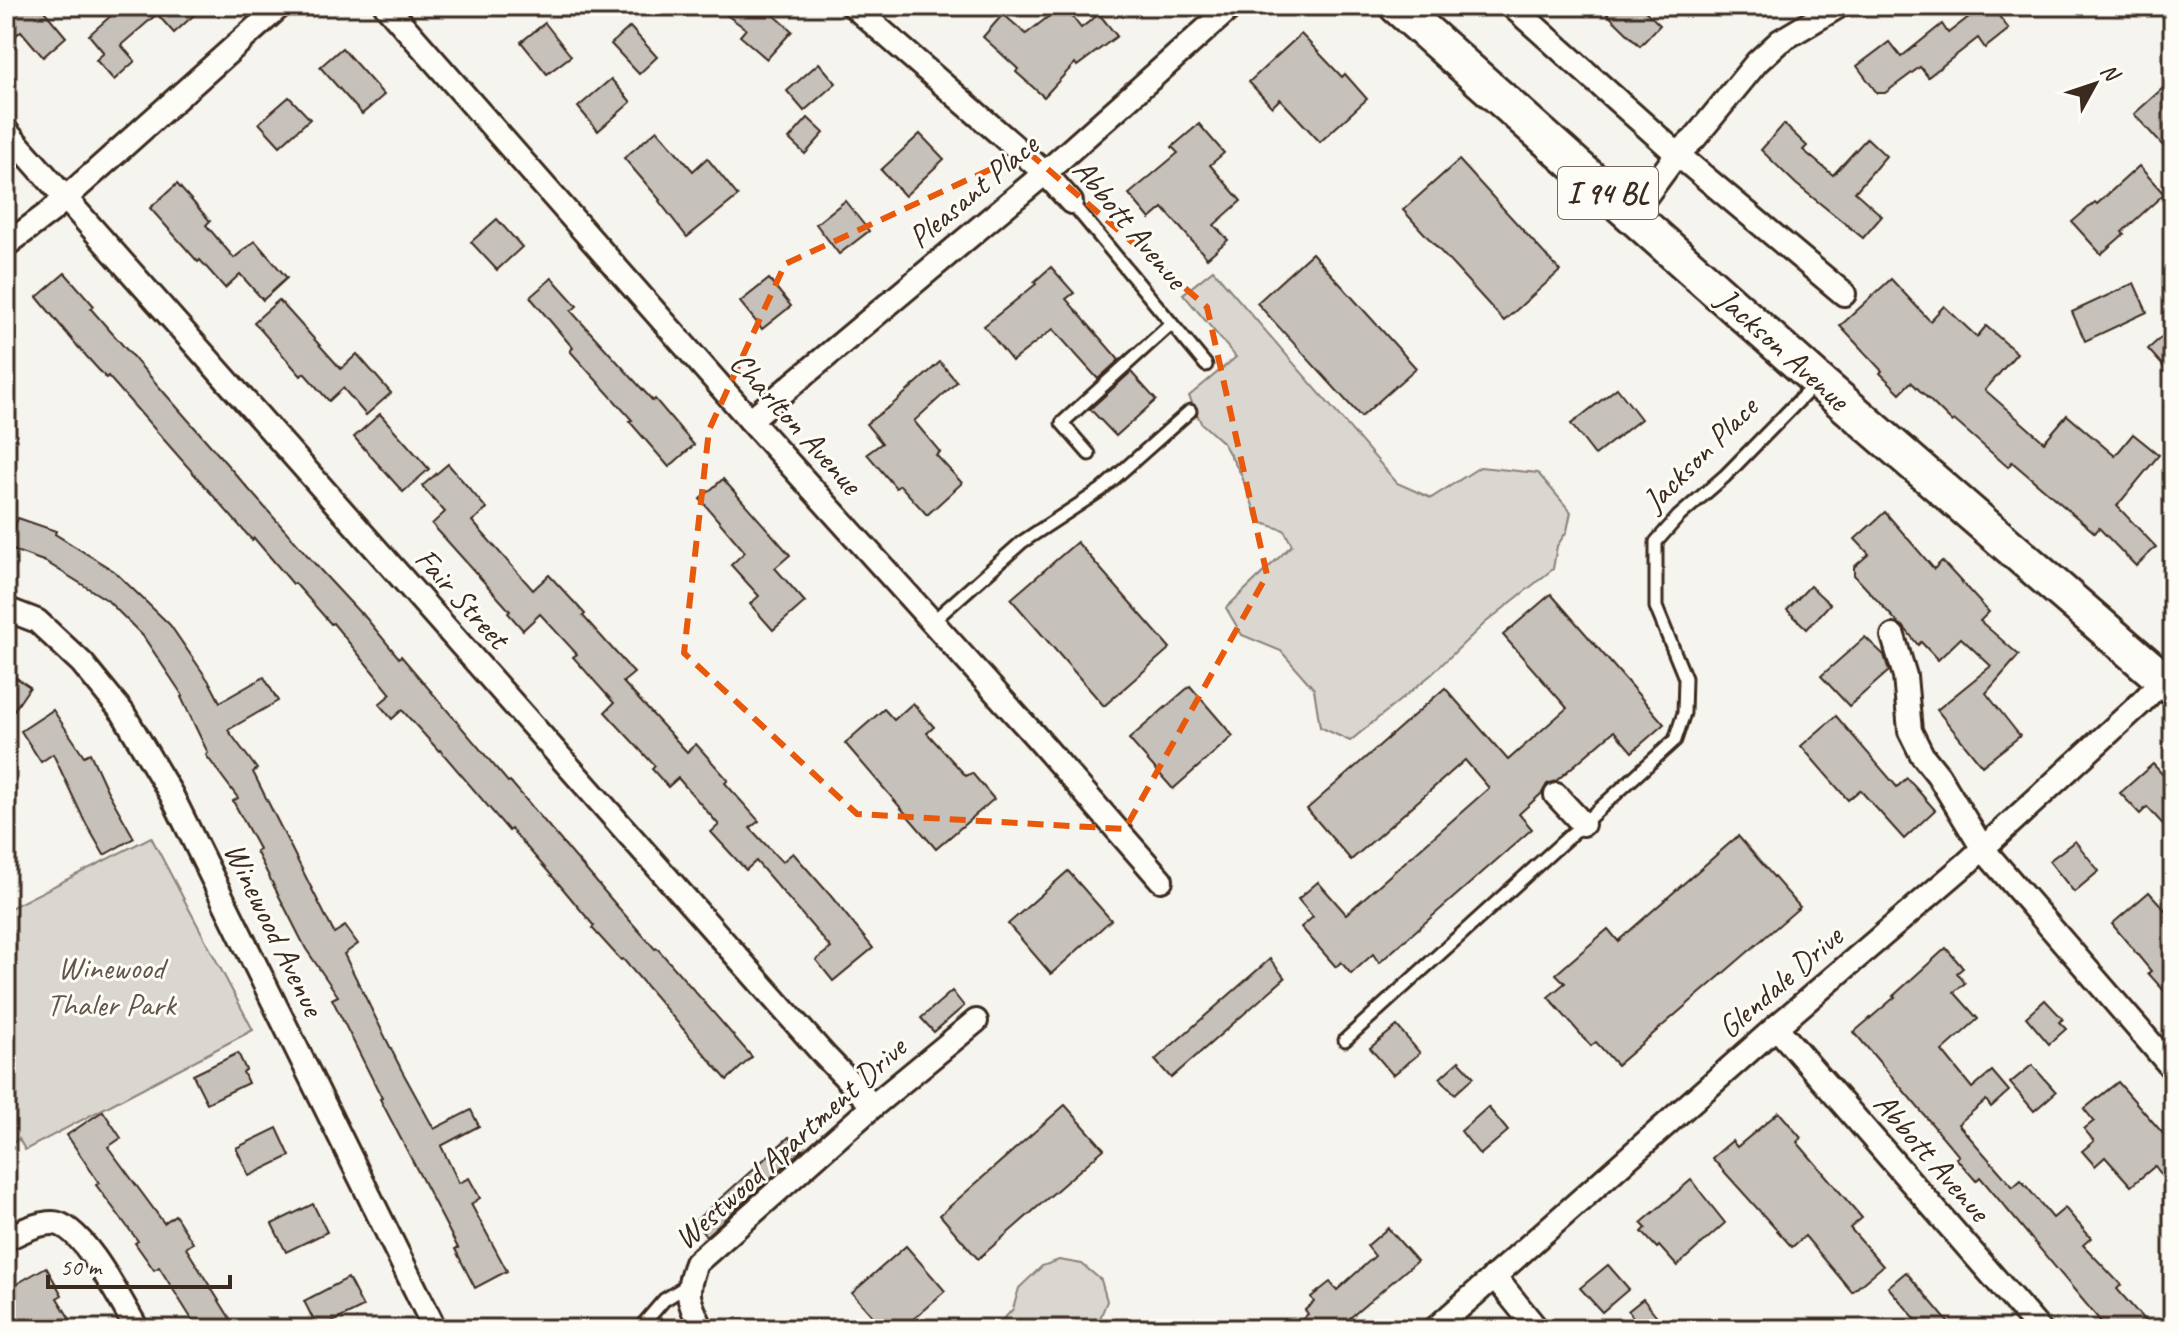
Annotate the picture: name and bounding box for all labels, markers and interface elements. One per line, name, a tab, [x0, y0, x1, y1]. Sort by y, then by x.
north arrow	[2055, 44, 2135, 124]
text: N	[2094, 58, 2127, 89]
street label: Pleasant Place	[900, 123, 1048, 257]
street label: Abbott Avenue	[1064, 150, 1198, 300]
road number: I 94 BL	[1558, 167, 1658, 219]
street label: Jackson Avenue	[1707, 277, 1860, 421]
street label: Charlton Avenue	[721, 343, 873, 505]
street label: Jackson Place	[1632, 386, 1768, 522]
street label: Fair Street	[406, 539, 520, 660]
street label: Winewood Avenue	[214, 836, 335, 1025]
street label: Glendale Drive	[1709, 915, 1853, 1047]
park label: Winewood Thaler Park	[46, 947, 178, 1025]
street label: Westwood Apartment Drive	[665, 1026, 917, 1258]
street label: Abbott Avenue	[1865, 1084, 2001, 1232]
scale bar	[48, 1239, 230, 1289]
text: 50 m	[60, 1252, 103, 1282]

